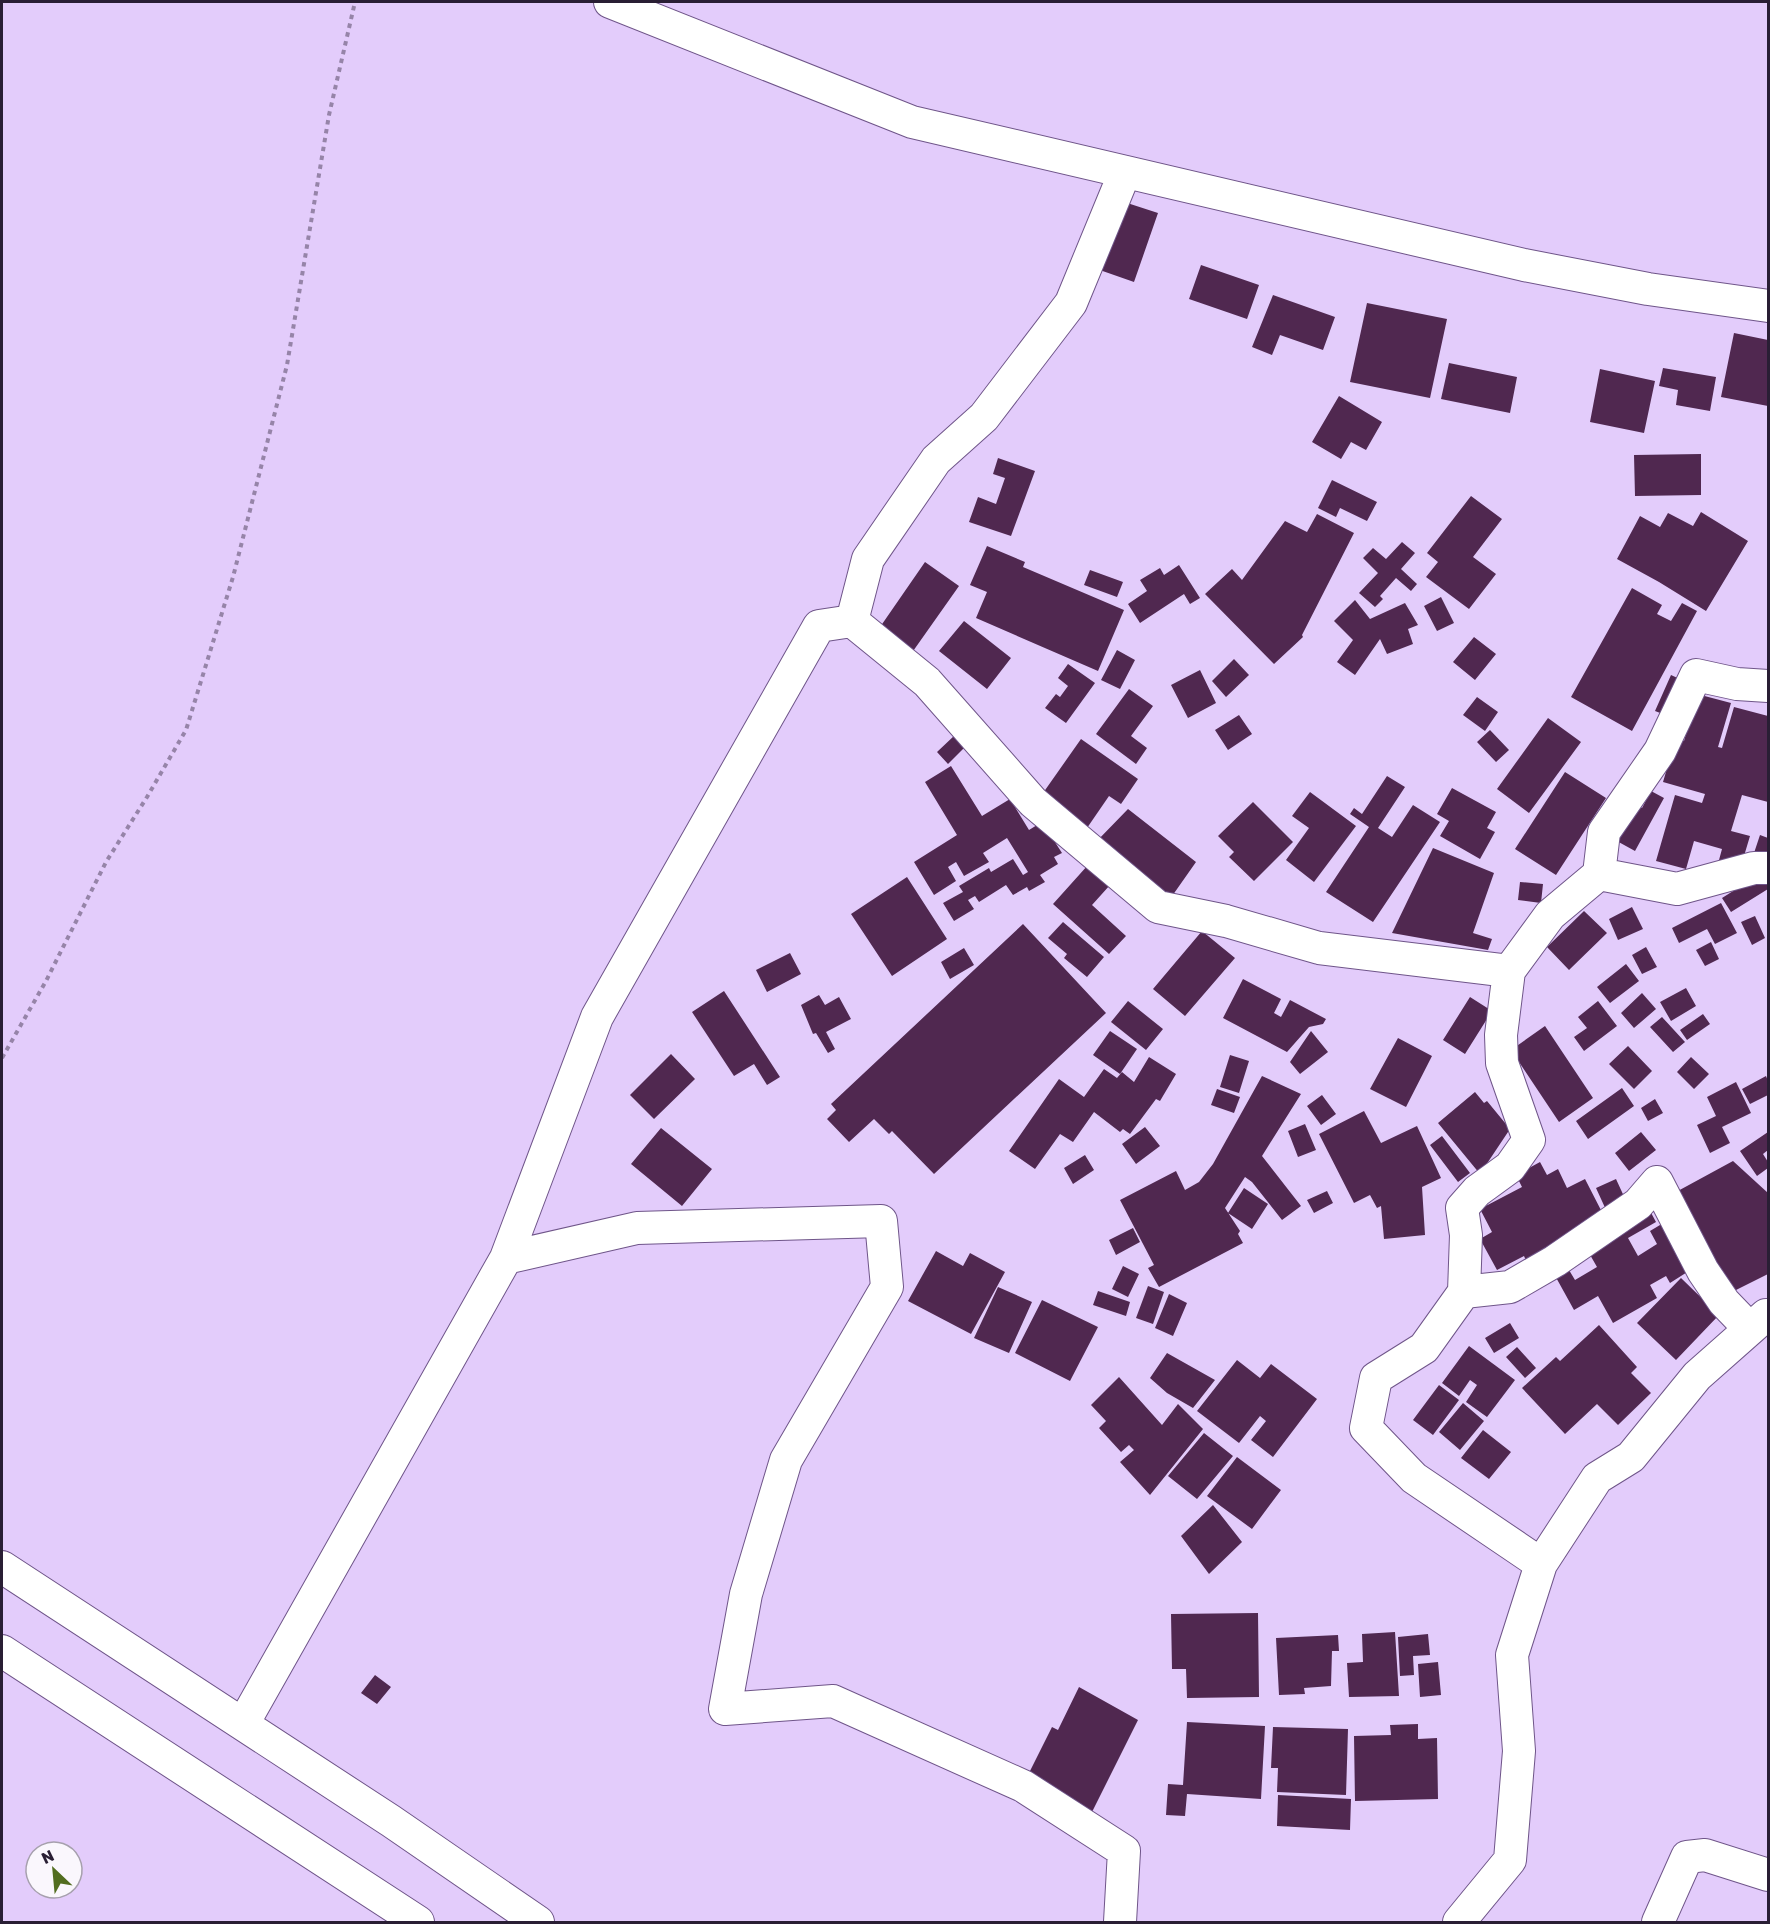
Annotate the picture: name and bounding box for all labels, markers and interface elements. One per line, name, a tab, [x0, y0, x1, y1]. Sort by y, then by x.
north arrow	[24, 1840, 84, 1900]
text: N	[38, 1846, 57, 1868]

